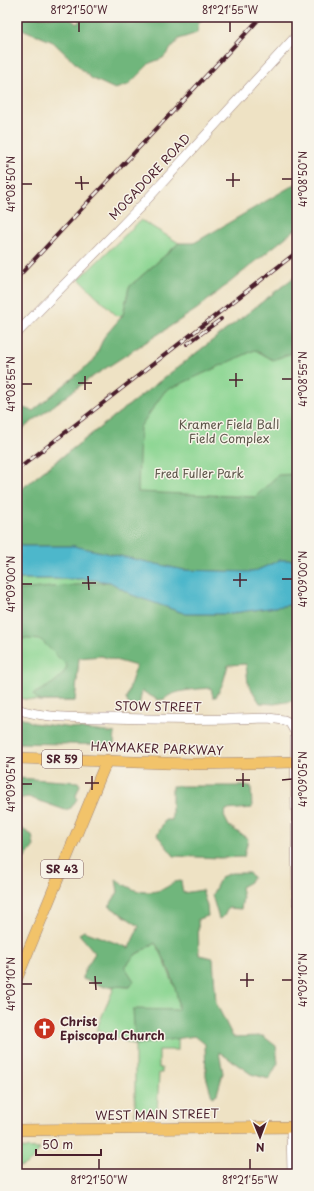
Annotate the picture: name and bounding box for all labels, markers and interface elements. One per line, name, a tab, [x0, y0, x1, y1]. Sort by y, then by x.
text: 81°21'50"W	[51, 2, 108, 17]
text: 81°21'55"W	[202, 2, 259, 17]
street label: MOGADORE ROAD	[104, 129, 194, 224]
text: 41°08'50"N	[295, 151, 310, 207]
text: 41°08'50"N	[3, 156, 18, 212]
text: 41°08'55"N	[295, 351, 310, 407]
text: 41°08'55"N	[3, 356, 18, 412]
park label: Kramer Field Ball Field Complex	[179, 415, 279, 447]
park label: Fred Fuller Park	[154, 464, 244, 482]
text: 41°09'00"N	[295, 550, 310, 607]
text: 41°09'00"N	[3, 555, 18, 612]
street label: STOW STREET	[114, 696, 202, 716]
street label: HAYMAKER PARKWAY	[90, 737, 224, 759]
road number: SR 59	[42, 750, 82, 768]
text: 41°09'05"N	[295, 751, 310, 807]
text: 41°09'05"N	[3, 756, 18, 812]
road number: SR 43	[41, 860, 83, 878]
text: 41°09'10"N	[295, 953, 310, 1007]
text: 41°09'10"N	[3, 957, 18, 1011]
place label: Christ Episcopal Church	[60, 1012, 165, 1044]
church icon: Christ Episcopal Church	[32, 1016, 58, 1042]
street label: WEST MAIN STREET	[95, 1104, 220, 1124]
north arrow	[240, 1117, 280, 1157]
scale bar	[36, 1131, 101, 1157]
text: 50 m	[42, 1135, 73, 1153]
text: N	[255, 1139, 265, 1156]
text: 81°21'50"W	[71, 1172, 128, 1187]
text: 81°21'55"W	[222, 1172, 279, 1187]

